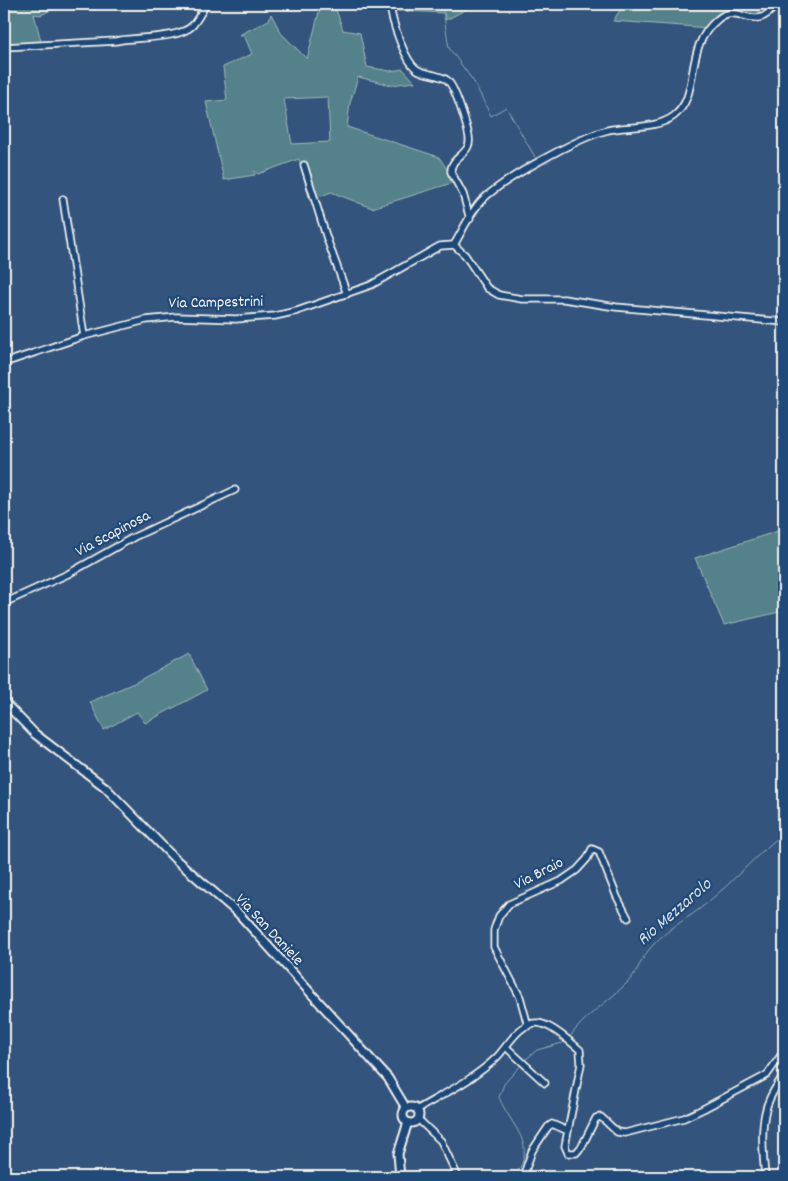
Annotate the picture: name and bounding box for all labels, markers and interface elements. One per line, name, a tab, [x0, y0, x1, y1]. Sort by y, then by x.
street label: Via Campestrini	[169, 291, 263, 315]
street label: Via Scapinosa	[71, 504, 155, 563]
street label: Via Braio	[510, 852, 568, 896]
water label: Rio Mezzarolo	[632, 873, 719, 953]
street label: Via San Daniele	[229, 889, 309, 971]

